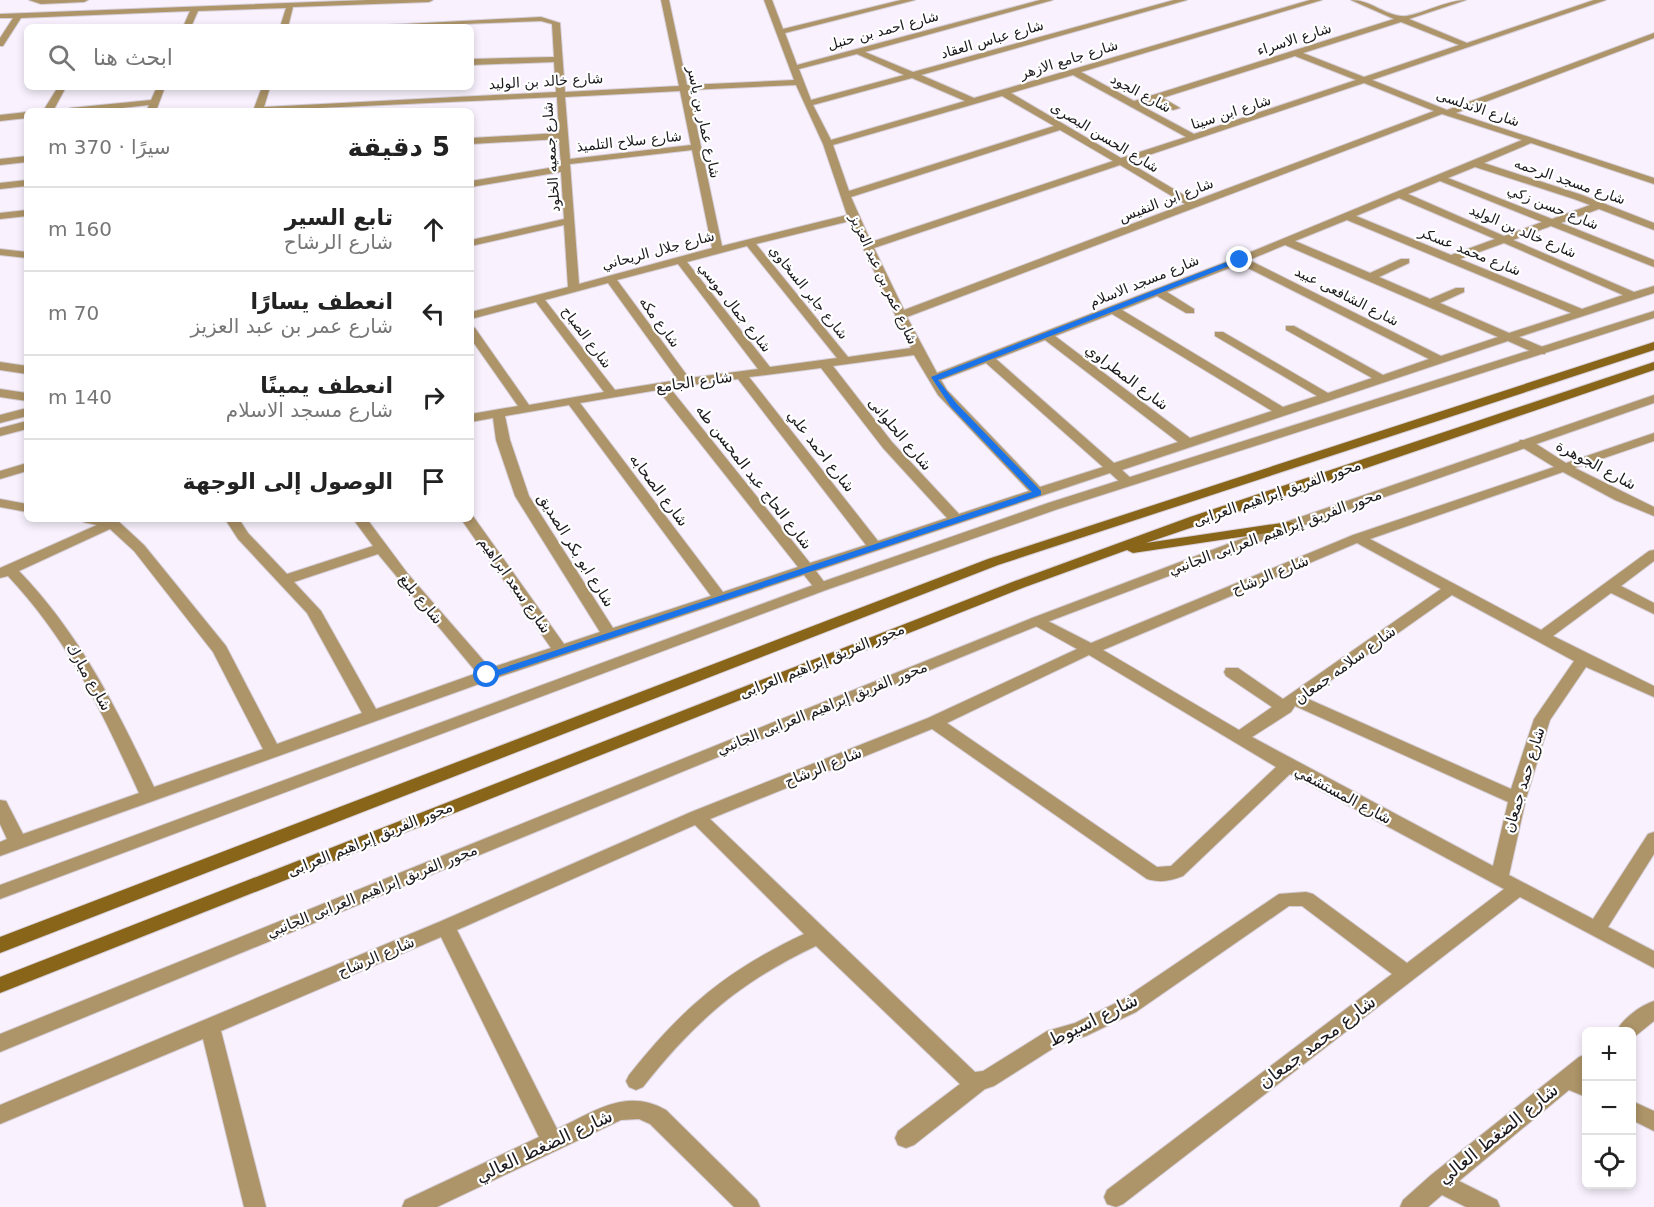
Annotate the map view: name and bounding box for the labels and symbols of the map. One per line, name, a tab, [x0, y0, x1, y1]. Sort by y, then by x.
street label: شارع احمد بن حنبل	[826, 7, 941, 54]
street label: شارع عباس العقاد	[939, 17, 1046, 62]
street label: شارع الاسراء	[1255, 19, 1334, 60]
street label: شارع جامع الازهر	[1017, 36, 1120, 83]
street label: شارع عمار بن ياسر	[683, 64, 724, 180]
street label: شارع خالد بن الوليد	[488, 70, 604, 93]
street label: شارع الجود	[1108, 70, 1174, 116]
street label: شارع الاندلسى	[1434, 86, 1522, 131]
street label: شارع ابن سينا	[1189, 92, 1273, 133]
street label: شارع الحسن البصرى	[1047, 98, 1162, 177]
street label: شارع جمعيه الخلود	[539, 101, 564, 213]
street label: شارع سلاح التلميذ	[576, 128, 683, 155]
street label: شارع مسجد الرحمه	[1512, 154, 1628, 208]
street label: شارع ابن النفيس	[1116, 175, 1216, 226]
street label: شارع حسن زكي	[1505, 181, 1601, 233]
street label: شارع خالد بن الوليد	[1467, 201, 1579, 262]
street label: شارع عمر بن عبد العزيز	[845, 210, 921, 347]
street label: شارع محمد عسكر	[1415, 223, 1523, 280]
street label: شارع جلال الريحاني	[600, 227, 716, 274]
street label: شارع جابر السخاوي	[765, 242, 852, 343]
route end	[1226, 246, 1252, 272]
street label: شارع مسجد الاسلام	[1087, 252, 1202, 311]
street label: شارع جمال موسي	[694, 259, 775, 356]
street label: شارع الشافعى عبيد	[1292, 263, 1402, 330]
street label: شارع مكه	[636, 294, 684, 351]
street label: شارع الصباح	[558, 303, 615, 372]
street label: شارع المطراوي	[1081, 340, 1172, 415]
street label: شارع الجامع	[655, 368, 733, 396]
street label: شارع الحلوانى	[864, 394, 936, 474]
street label: شارع الحاج عبد المحسن طه	[691, 401, 816, 553]
street label: شارع احمد علي	[783, 406, 859, 496]
street label: شارع الجوهرة	[1553, 436, 1639, 494]
street label: شارع الصحابه	[626, 450, 692, 530]
street label: محور الفريق إبراهيم العرابى	[1191, 456, 1363, 530]
street label: محور الفريق إبراهيم العرابى الجانبي	[1166, 485, 1384, 580]
street label: شارع ابو بكر الصديق	[534, 490, 618, 610]
street label: شارع سعد ابراهيم	[475, 533, 555, 637]
street label: شارع الرشاح	[1229, 551, 1311, 599]
street label: شارع بليغ	[395, 570, 447, 628]
street label: محور الفريق إبراهيم العرابى	[737, 620, 907, 702]
street label: شارع سلامه جمعان	[1291, 622, 1399, 708]
street label: شارع مبارك	[62, 640, 116, 714]
street label: محور الفريق إبراهيم العرابى الجانبي	[714, 657, 930, 760]
route start	[473, 661, 499, 687]
street label: شارع حمد جمعان	[1499, 725, 1549, 835]
street label: شارع الرشاح	[782, 743, 864, 791]
street label: شارع المستشفي	[1291, 762, 1394, 829]
street label: محور الفريق إبراهيم العرابى	[285, 798, 455, 880]
street label: محور الفريق إبراهيم العرابى الجانبي	[264, 840, 480, 943]
street label: شارع الرشاح	[335, 933, 417, 981]
street label: شارع اسيوط	[1045, 989, 1141, 1051]
street label: شارع محمد جمعان	[1254, 991, 1380, 1093]
street label: شارع الضغط العالي	[1433, 1079, 1563, 1189]
street label: شارع الضغط العالي	[472, 1105, 616, 1187]

